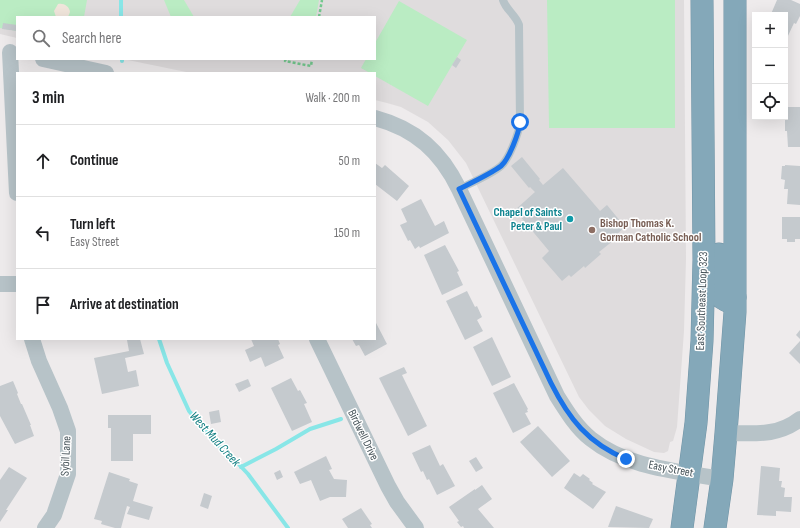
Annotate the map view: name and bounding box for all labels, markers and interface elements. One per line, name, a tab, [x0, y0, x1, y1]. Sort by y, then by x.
map controls	[752, 12, 788, 120]
button: +	[752, 12, 788, 48]
search box	[16, 16, 376, 60]
icon: search	[30, 27, 52, 49]
text: Search here	[62, 29, 122, 48]
button: −	[752, 48, 788, 84]
button: locate	[752, 84, 788, 120]
text: 3 min	[32, 88, 65, 108]
text: Walk · 200 m	[305, 90, 360, 106]
route start	[511, 113, 529, 131]
icon: ahead	[32, 150, 54, 172]
text: Continue	[70, 151, 119, 170]
text: 50 m	[339, 153, 360, 169]
place label: Chapel of Saints Peter & Paul	[493, 205, 562, 234]
marker: Chapel of Saints Peter & Paul	[565, 214, 575, 224]
text: Turn left	[70, 215, 115, 234]
place label: Bishop Thomas K. Gorman Catholic School	[600, 216, 701, 245]
icon: left	[32, 222, 54, 244]
text: 150 m	[334, 225, 360, 241]
marker: Bishop Thomas K. Gorman Catholic School	[587, 225, 597, 235]
text: Easy Street	[70, 234, 119, 250]
street label: East Southeast Loop 323	[693, 251, 711, 351]
icon: arrive	[32, 294, 54, 316]
text: Arrive at destination	[70, 295, 179, 314]
street label: Birdwell Drive	[344, 407, 382, 463]
water label: West Mud Creek	[186, 408, 245, 471]
street label: Sybil Lane	[57, 435, 75, 476]
route end	[617, 450, 635, 468]
street label: Easy Street	[647, 457, 695, 481]

